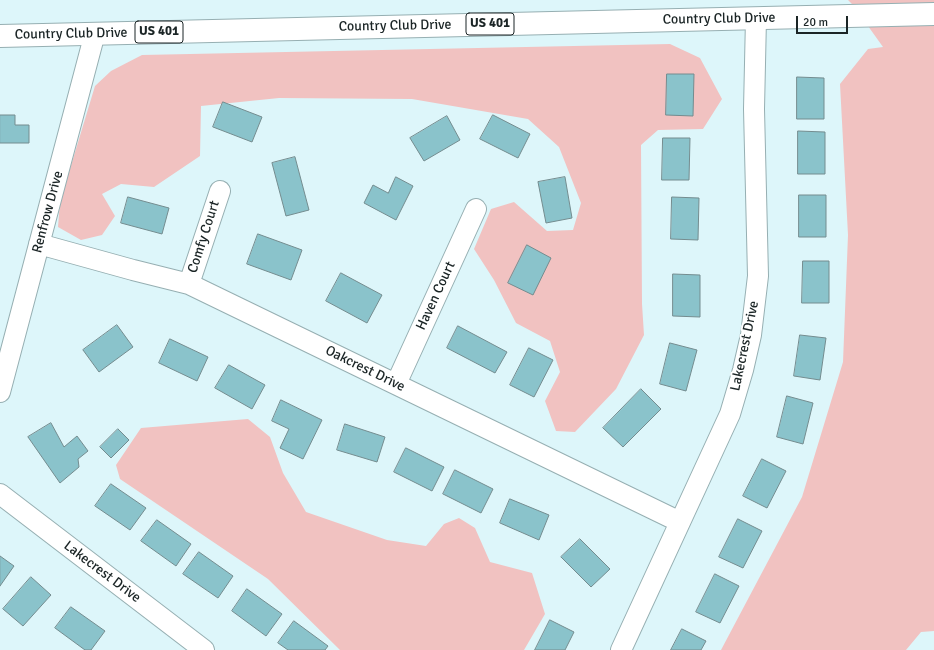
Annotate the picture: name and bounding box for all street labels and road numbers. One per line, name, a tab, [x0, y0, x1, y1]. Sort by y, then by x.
street label: Country Club Drive	[662, 10, 776, 28]
road number: US 401	[466, 13, 514, 35]
street label: Country Club Drive	[338, 17, 452, 35]
road number: US 401	[135, 21, 183, 43]
street label: Country Club Drive	[14, 25, 128, 43]
street label: Renfrow Drive	[29, 169, 67, 255]
street label: Comfy Court	[184, 199, 224, 275]
street label: Haven Court	[413, 259, 459, 333]
street label: Lakecrest Drive	[727, 299, 763, 393]
street label: Oakcrest Drive	[322, 342, 408, 396]
street label: Lakecrest Drive	[60, 538, 144, 606]

